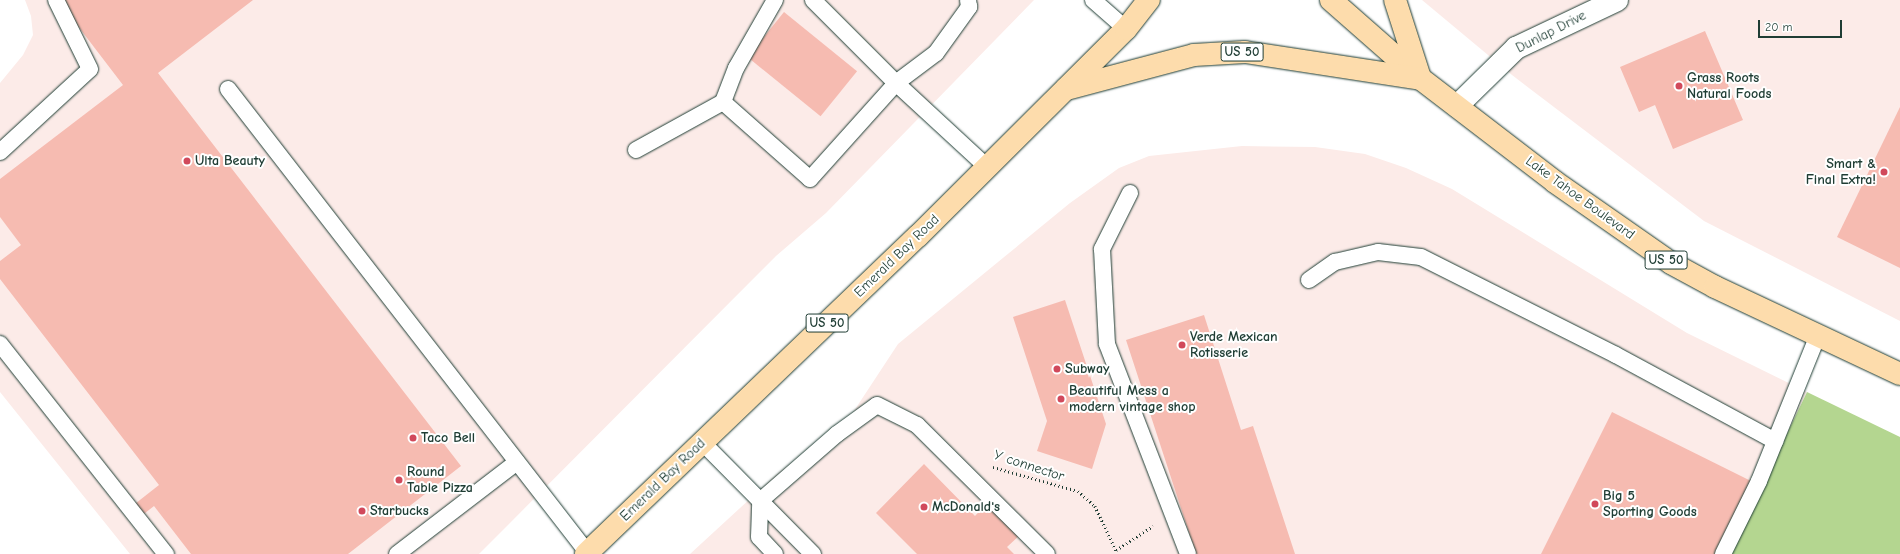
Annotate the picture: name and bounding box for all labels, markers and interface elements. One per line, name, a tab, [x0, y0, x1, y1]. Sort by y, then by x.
street label: Dunlap Drive	[1513, 7, 1589, 57]
scale bar	[1760, 12, 1844, 38]
text: 20 m	[1765, 20, 1793, 34]
road number: US 50	[1220, 41, 1264, 63]
place label: Grass Roots Natural Foods	[1687, 70, 1772, 102]
marker: Grass Roots Natural Foods	[1674, 81, 1684, 91]
place label: Ulta Beauty	[195, 153, 265, 169]
street label: Lake Tahoe Boulevard	[1522, 153, 1638, 243]
marker: Ulta Beauty	[182, 156, 192, 166]
place label: Smart & Final Extra!	[1806, 156, 1876, 188]
marker: Smart & Final Extra!	[1879, 167, 1889, 177]
street label: Emerald Bay Road	[851, 211, 943, 301]
road number: US 50	[1644, 249, 1688, 271]
road number: US 50	[805, 312, 849, 334]
place label: Verde Mexican Rotisserie	[1190, 329, 1278, 362]
marker: Verde Mexican Rotisserie	[1177, 340, 1187, 350]
place label: Subway	[1065, 361, 1109, 377]
marker: Subway	[1052, 364, 1062, 374]
place label: Beautiful Mess a modern vintage shop	[1069, 383, 1196, 416]
marker: Beautiful Mess a modern vintage shop	[1056, 394, 1066, 404]
place label: Taco Bell	[421, 430, 475, 446]
marker: Taco Bell	[408, 433, 418, 443]
street label: Emerald Bay Road	[617, 435, 709, 525]
street label: Y connector	[992, 447, 1066, 485]
place label: Round Table Pizza	[407, 464, 473, 496]
marker: Round Table Pizza	[394, 475, 404, 485]
place label: Big 5 Sporting Goods	[1603, 488, 1697, 520]
place label: McDonald's	[932, 499, 1000, 515]
marker: Big 5 Sporting Goods	[1590, 499, 1600, 509]
marker: McDonald's	[919, 502, 929, 512]
place label: Starbucks	[370, 503, 429, 519]
marker: Starbucks	[357, 506, 367, 516]

